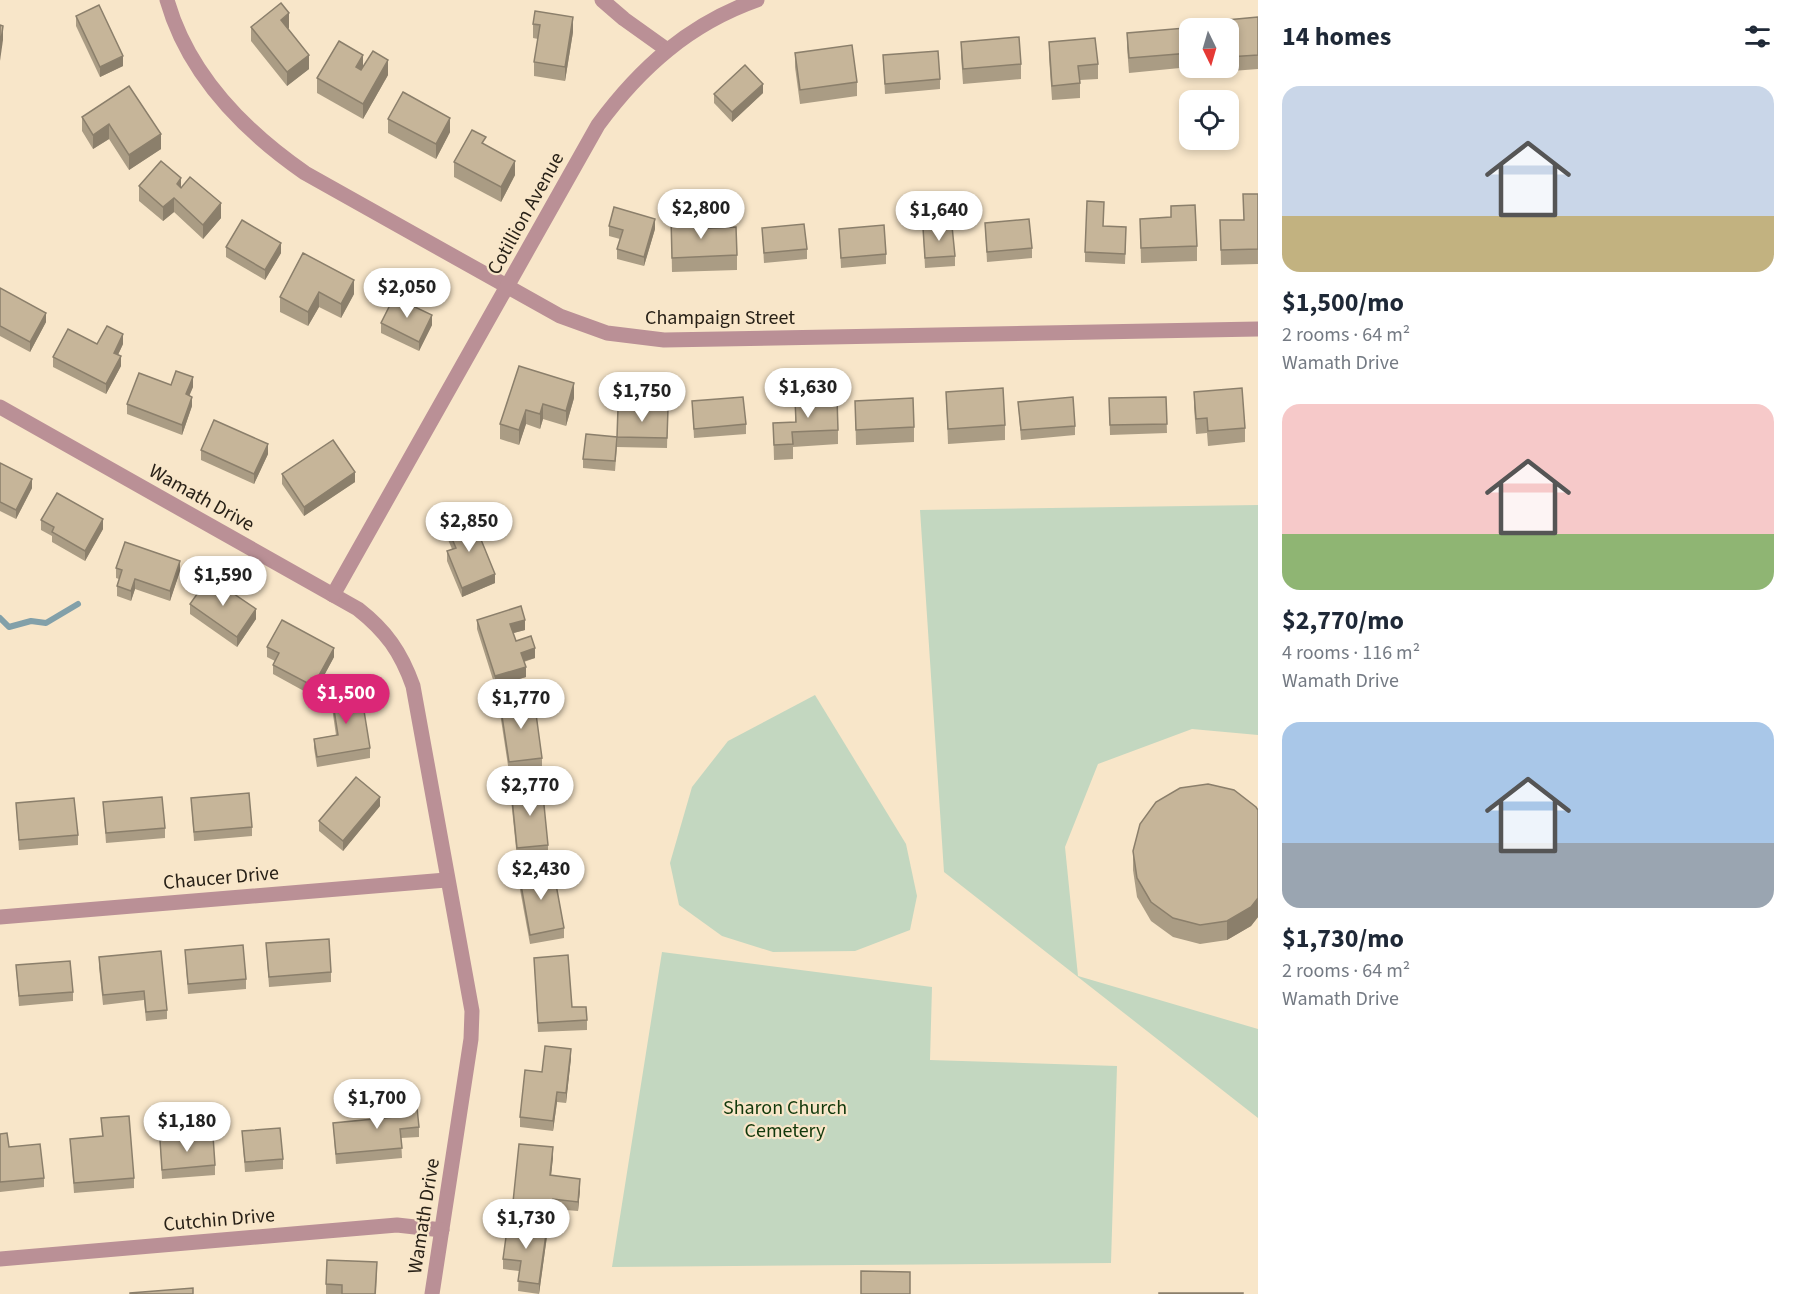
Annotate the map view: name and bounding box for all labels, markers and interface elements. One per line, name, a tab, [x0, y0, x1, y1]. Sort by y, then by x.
north arrow	[1179, 18, 1239, 78]
map controls	[1179, 18, 1239, 150]
text: 14 homes	[1282, 18, 1391, 55]
icon: filters	[1741, 20, 1774, 53]
button: locate	[1179, 90, 1239, 150]
icon: home	[1474, 125, 1582, 233]
street label: Cotillion Avenue	[481, 147, 571, 280]
pin: $2,800	[652, 189, 750, 240]
pin: $1,640	[890, 191, 988, 242]
text: $2,800	[672, 194, 730, 222]
text: $1,640	[910, 196, 968, 224]
pin: $2,050	[358, 268, 456, 319]
text: $2,050	[378, 273, 436, 301]
text: $1,500/mo	[1282, 284, 1404, 321]
street label: Champaign Street	[645, 304, 795, 332]
text: 2 rooms · 64 m²	[1282, 321, 1410, 349]
text: Wamath Drive	[1282, 349, 1399, 377]
pin: $1,630	[759, 368, 857, 419]
pin: $1,750	[593, 372, 691, 423]
text: $1,630	[779, 373, 837, 401]
text: $1,750	[613, 377, 671, 405]
icon: home	[1474, 443, 1582, 551]
street label: Wamath Drive	[144, 457, 259, 538]
pin: $2,850	[420, 502, 518, 553]
text: $2,850	[440, 507, 498, 535]
pin: $1,590	[174, 556, 272, 607]
text: $1,590	[194, 561, 252, 589]
text: $2,770/mo	[1282, 602, 1404, 639]
text: 4 rooms · 116 m²	[1282, 639, 1420, 667]
text: Wamath Drive	[1282, 667, 1399, 695]
pin: $1,500	[297, 674, 395, 725]
text: $1,500	[317, 679, 375, 707]
pin: $1,770	[472, 679, 570, 730]
text: $1,770	[492, 684, 550, 712]
icon: home	[1474, 761, 1582, 869]
pin: $2,770	[481, 766, 579, 817]
text: $2,770	[501, 771, 559, 799]
pin: $2,430	[492, 850, 590, 901]
text: $2,430	[512, 855, 570, 883]
street label: Chaucer Drive	[162, 859, 280, 897]
text: $1,730/mo	[1282, 920, 1404, 957]
text: 2 rooms · 64 m²	[1282, 957, 1410, 985]
text: Wamath Drive	[1282, 985, 1399, 1013]
pin: $1,700	[328, 1079, 426, 1130]
text: $1,700	[348, 1084, 406, 1112]
park label: Sharon Church Cemetery	[723, 1094, 847, 1145]
pin: $1,180	[138, 1102, 236, 1153]
text: $1,180	[158, 1107, 216, 1135]
street label: Wamath Drive	[401, 1156, 447, 1276]
pin: $1,730	[477, 1199, 575, 1250]
street label: Cutchin Drive	[162, 1201, 276, 1239]
text: $1,730	[497, 1204, 555, 1232]

